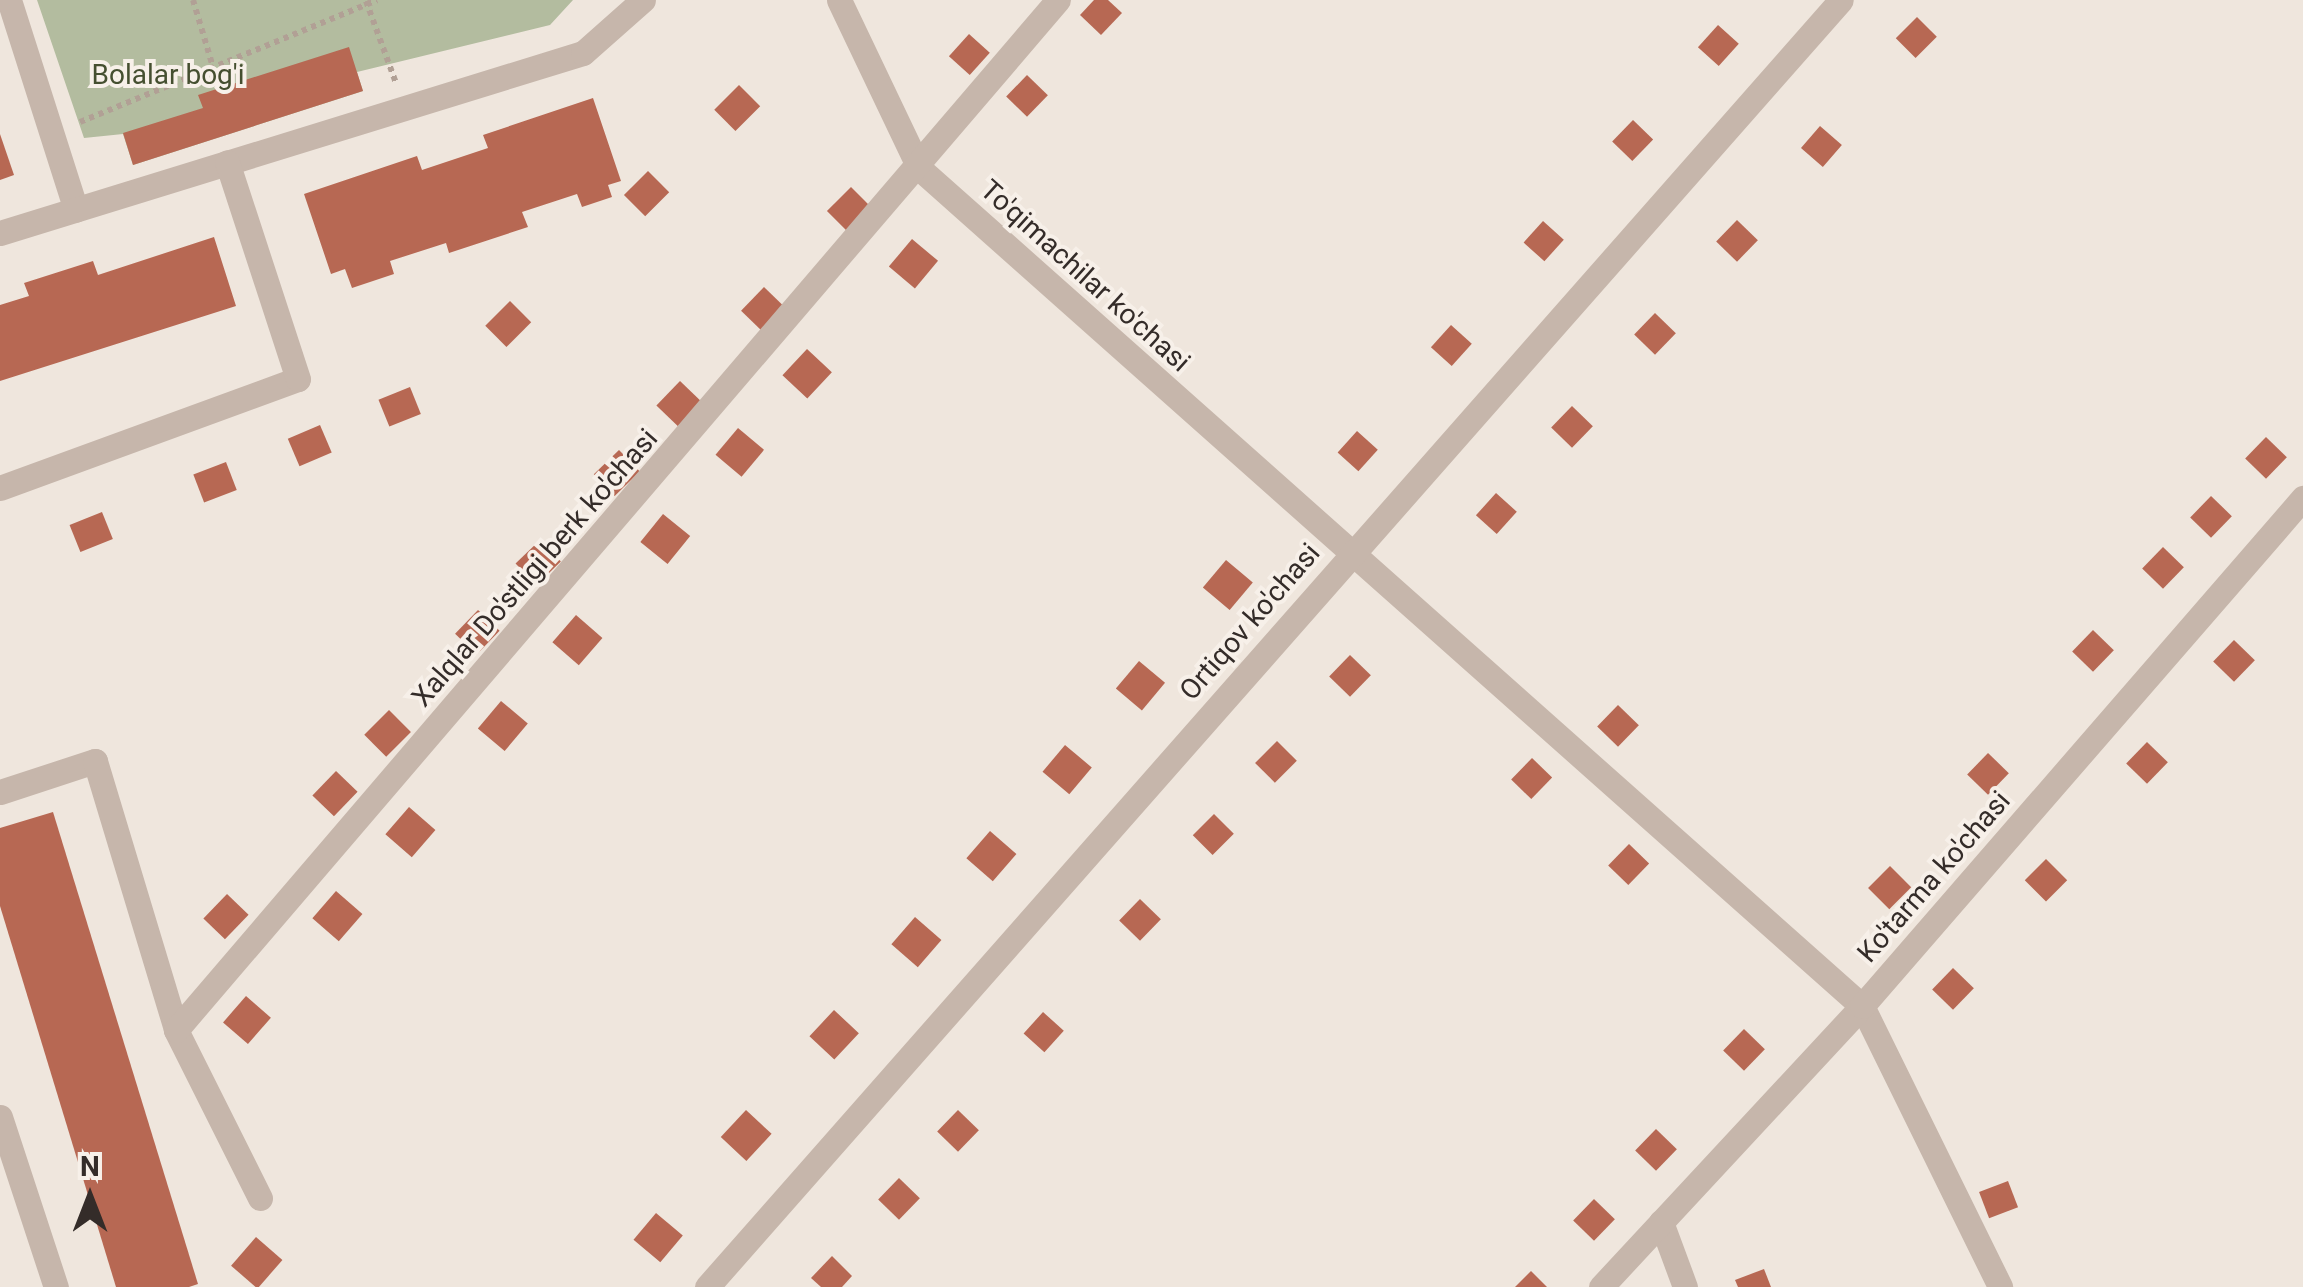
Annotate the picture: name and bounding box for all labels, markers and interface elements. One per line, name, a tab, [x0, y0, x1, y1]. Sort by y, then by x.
park label: Bolalar bog'i	[91, 58, 245, 92]
street label: To'qimachilar ko'chasi	[973, 173, 1197, 379]
street label: Xalqlar Do'stligi berk ko'chasi	[405, 422, 665, 714]
street label: Ortiqov ko'chasi	[1173, 537, 1327, 707]
street label: Ko'tarma ko'chasi	[1851, 785, 2017, 969]
north arrow	[40, 1147, 140, 1247]
text: N	[80, 1150, 100, 1183]

